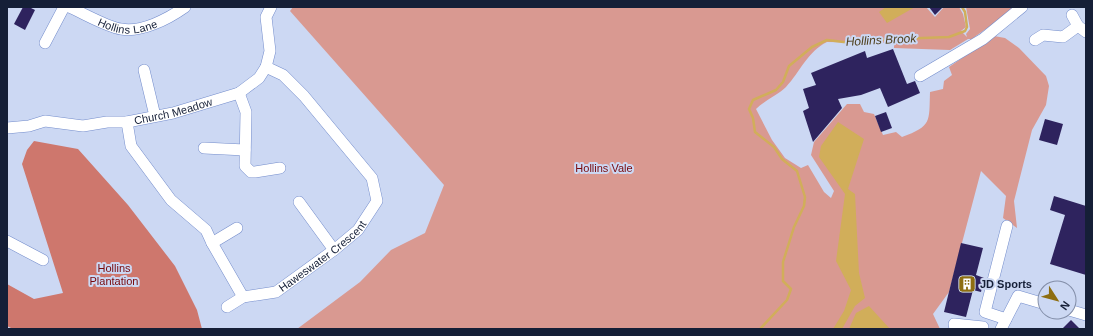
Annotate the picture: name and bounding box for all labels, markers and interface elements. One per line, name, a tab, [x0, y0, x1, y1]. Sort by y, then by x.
street label: Hollins Lane	[96, 16, 159, 36]
water label: Hollins Brook	[845, 31, 918, 49]
street label: Church Meadow	[133, 95, 214, 126]
park label: Hollins Vale	[575, 162, 633, 174]
street label: Haweswater Crescent	[276, 219, 368, 294]
park label: Hollins Plantation	[90, 262, 138, 287]
building icon: JD Sports	[957, 274, 977, 294]
place label: JD Sports	[980, 278, 1032, 290]
north arrow	[1037, 280, 1077, 320]
text: N	[1058, 299, 1072, 313]

